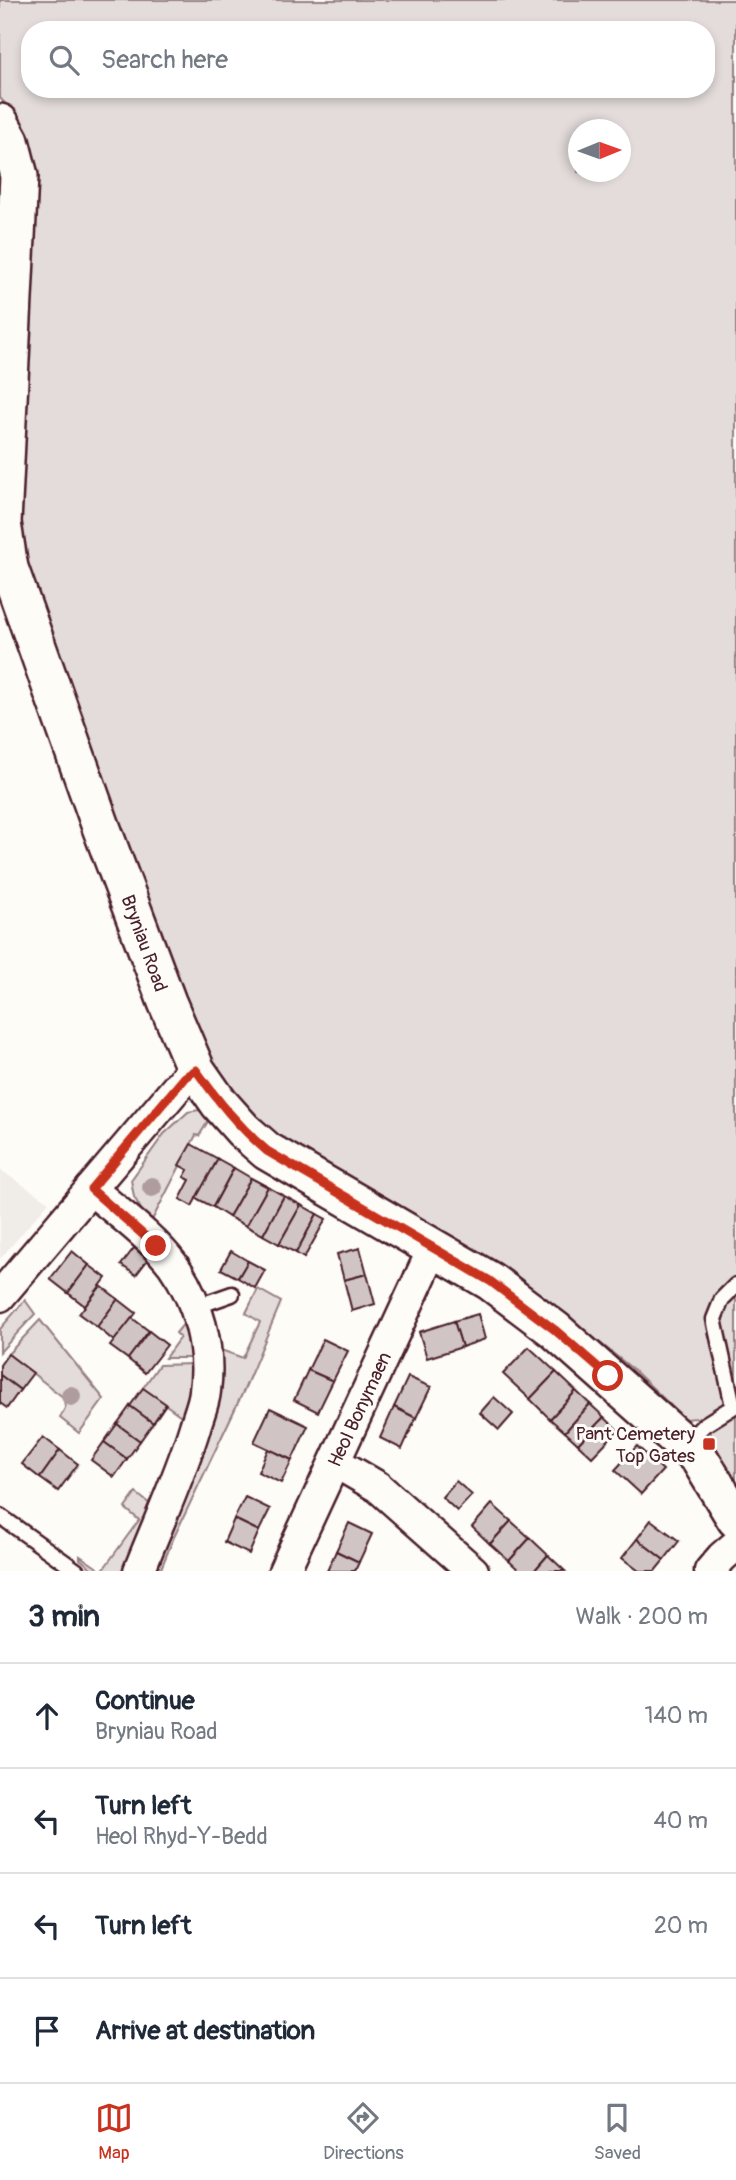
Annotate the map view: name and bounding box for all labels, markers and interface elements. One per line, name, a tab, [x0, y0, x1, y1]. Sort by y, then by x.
search box	[21, 21, 715, 98]
icon: search	[45, 41, 83, 79]
text: Search here	[101, 44, 228, 76]
north arrow	[568, 119, 631, 182]
street label: Bryniau Road	[115, 892, 173, 995]
route end	[140, 1230, 171, 1261]
street label: Heol Bonymaen	[323, 1348, 397, 1471]
route start	[592, 1360, 623, 1391]
place label: Pant Cemetery Top Gates	[576, 1422, 695, 1468]
marker: Pant Cemetery Top Gates	[701, 1436, 717, 1452]
text: 3 min	[28, 1598, 100, 1635]
text: Walk · 200 m	[575, 1602, 708, 1631]
text: Continue	[95, 1685, 195, 1717]
icon: ahead	[28, 1697, 66, 1735]
text: 140 m	[645, 1701, 708, 1730]
text: Bryniau Road	[95, 1717, 218, 1746]
text: Turn left	[95, 1790, 191, 1822]
icon: left	[28, 1802, 66, 1840]
text: 40 m	[654, 1806, 708, 1835]
text: Heol Rhyd-Y-Bedd	[95, 1822, 268, 1851]
icon: left	[28, 1907, 66, 1945]
text: Turn left	[95, 1910, 191, 1942]
text: 20 m	[654, 1911, 708, 1940]
icon: arrive	[28, 2012, 66, 2050]
text: Arrive at destination	[95, 2015, 315, 2047]
tab: Map	[95, 2099, 133, 2165]
tab: Directions	[323, 2099, 404, 2165]
tab: Saved	[594, 2099, 641, 2165]

